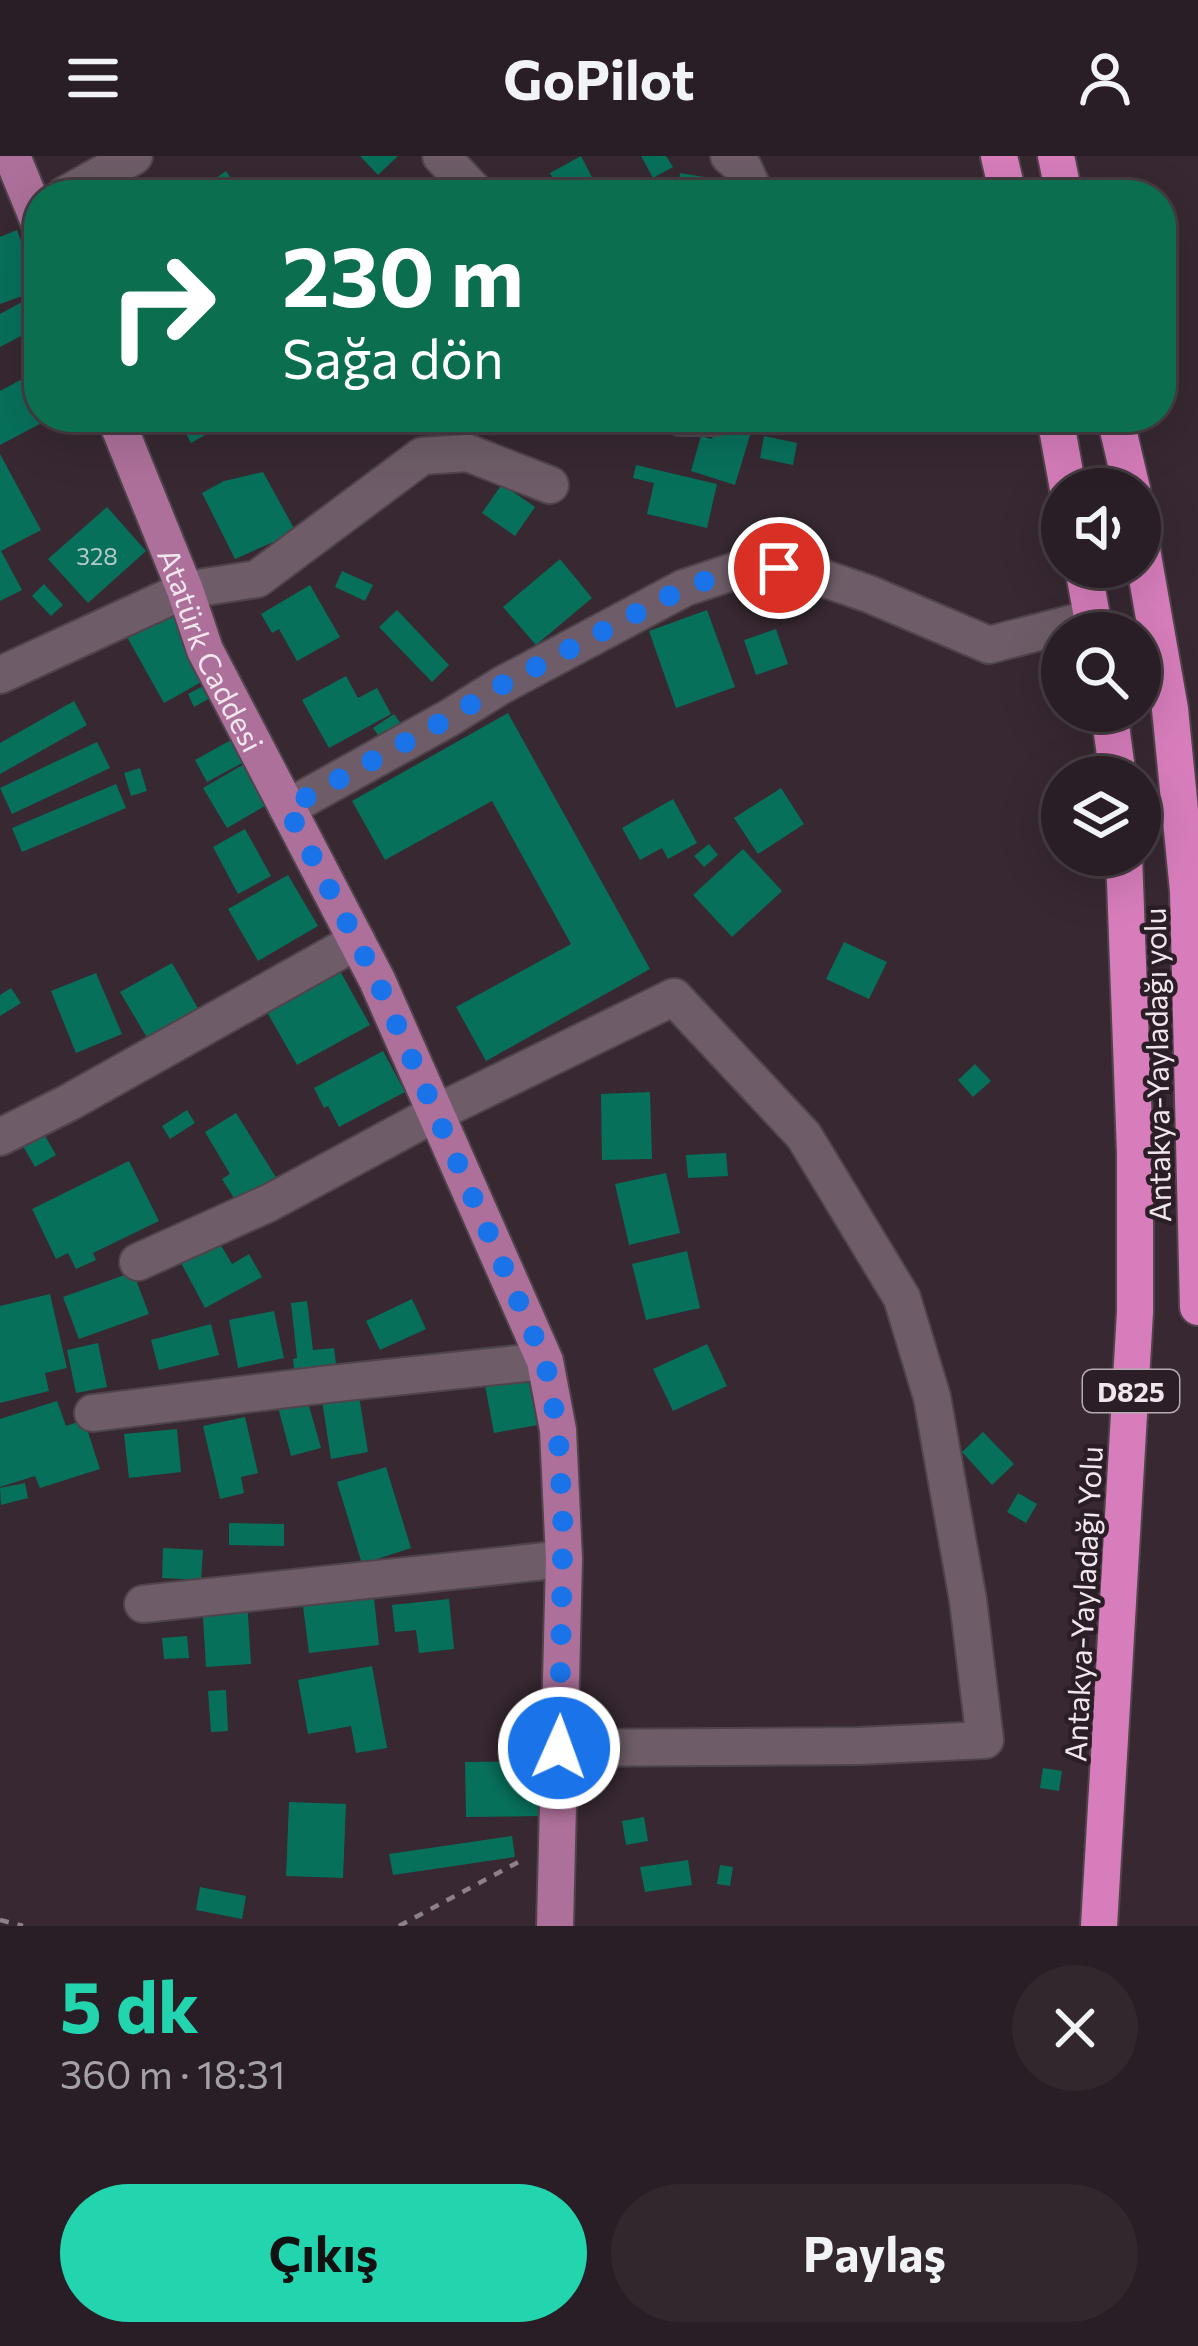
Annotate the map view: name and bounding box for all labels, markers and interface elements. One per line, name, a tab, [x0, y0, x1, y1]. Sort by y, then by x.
icon: menu	[60, 45, 126, 111]
text: GoPilot	[503, 45, 695, 111]
icon: person	[1072, 45, 1138, 111]
text: 230 m	[282, 222, 524, 324]
icon: right	[84, 228, 240, 384]
text: Sağa dön	[282, 324, 504, 390]
map controls	[1041, 468, 1161, 876]
button: sound	[1041, 468, 1161, 588]
pin	[728, 517, 830, 619]
icon: arrive	[746, 535, 812, 601]
house number: 328	[76, 541, 118, 570]
street label: Atatürk Caddesi	[151, 542, 273, 757]
button: search	[1041, 612, 1161, 732]
button: layers	[1041, 756, 1161, 876]
street label: Antakya-Yayladağı yolu	[1135, 907, 1177, 1223]
road number: D825	[1083, 1370, 1179, 1412]
street label: Antakya-Yayladağı Yolu	[1055, 1445, 1109, 1763]
position arrow	[496, 1685, 622, 1811]
text: 5 dk	[60, 1960, 199, 2048]
button: close	[1012, 1965, 1138, 2091]
text: 360 m · 18:31	[60, 2049, 285, 2097]
button: Çıkış	[60, 2184, 587, 2322]
button: Paylaş	[611, 2184, 1138, 2322]

